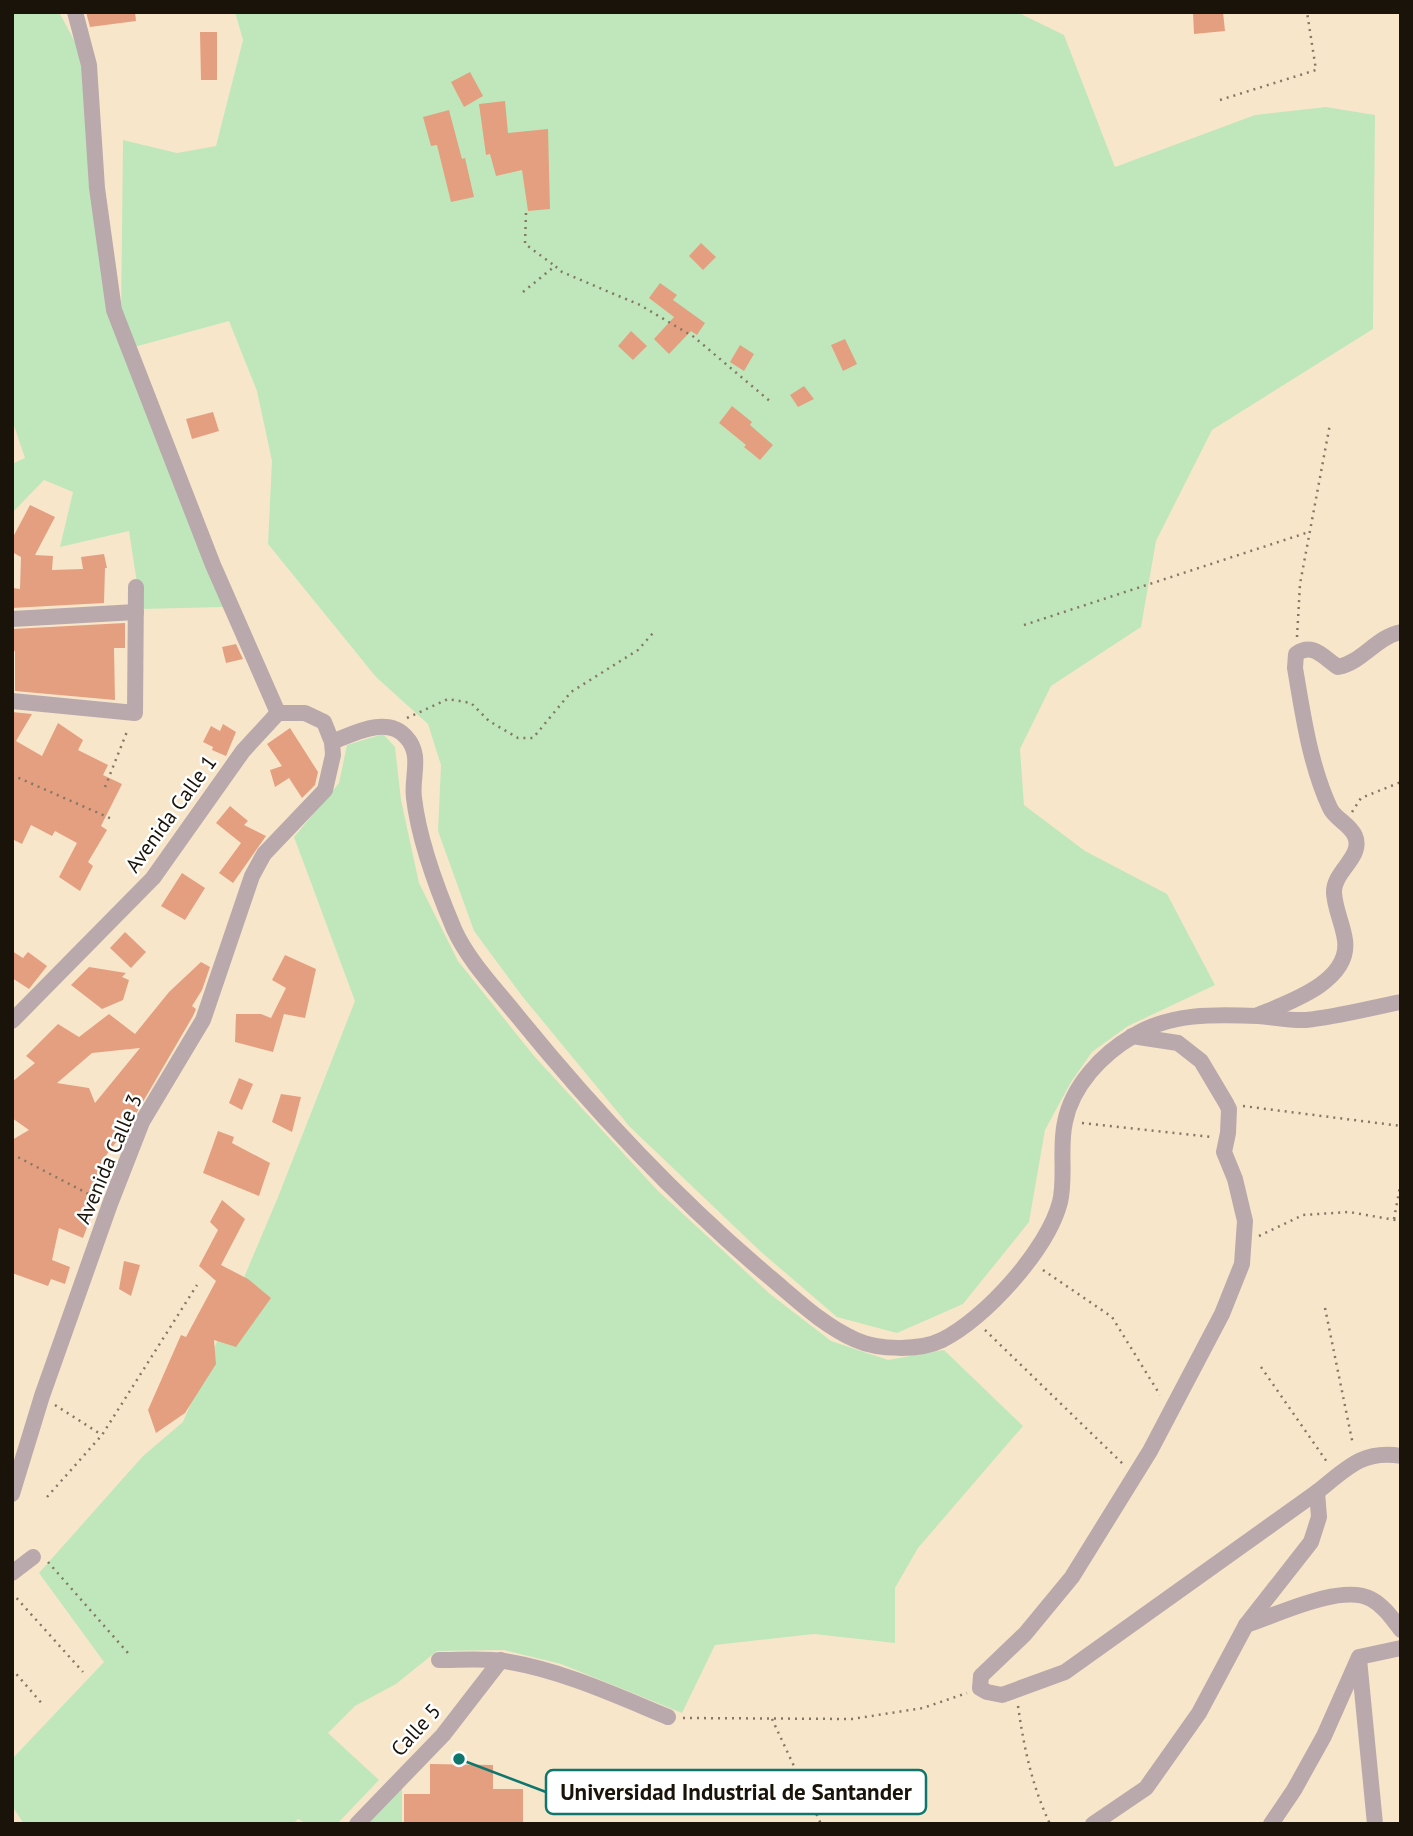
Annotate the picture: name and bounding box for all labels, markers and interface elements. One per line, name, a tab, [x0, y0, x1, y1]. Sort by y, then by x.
street label: Avenida Calle 1	[119, 750, 222, 878]
street label: Avenida Calle 3	[69, 1090, 148, 1228]
street label: Calle 5	[385, 1698, 446, 1762]
callout: Universidad Industrial de Santander	[546, 1770, 926, 1814]
text: Universidad Industrial de Santander	[560, 1777, 913, 1806]

